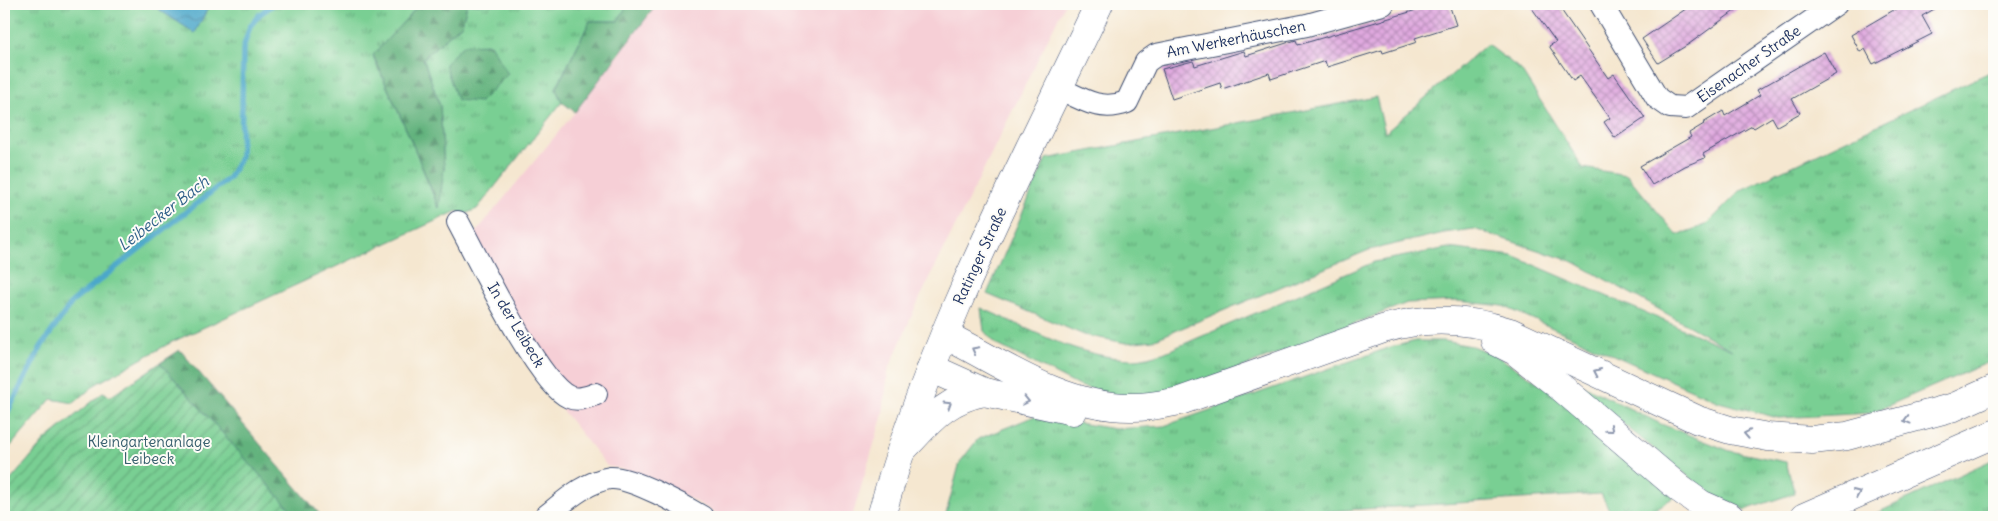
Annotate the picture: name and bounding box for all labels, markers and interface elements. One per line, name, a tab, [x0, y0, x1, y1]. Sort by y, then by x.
street label: Am Werkerhäuschen	[1165, 16, 1307, 61]
street label: Eisenacher Straße	[1693, 21, 1804, 106]
water label: Leibecker Bach	[114, 171, 213, 255]
street label: Ratinger Straße	[949, 204, 1010, 307]
street label: In der Leibeck	[484, 279, 549, 371]
one-way arrow	[972, 346, 981, 356]
one-way arrow	[1593, 368, 1602, 379]
one-way arrow	[1022, 395, 1031, 406]
one-way arrow	[943, 402, 952, 412]
one-way arrow	[1902, 414, 1911, 425]
one-way arrow	[1604, 424, 1613, 433]
one-way arrow	[1743, 429, 1752, 439]
park label: Kleingartenanlage Leibeck	[87, 432, 211, 468]
one-way arrow	[1852, 489, 1861, 499]

